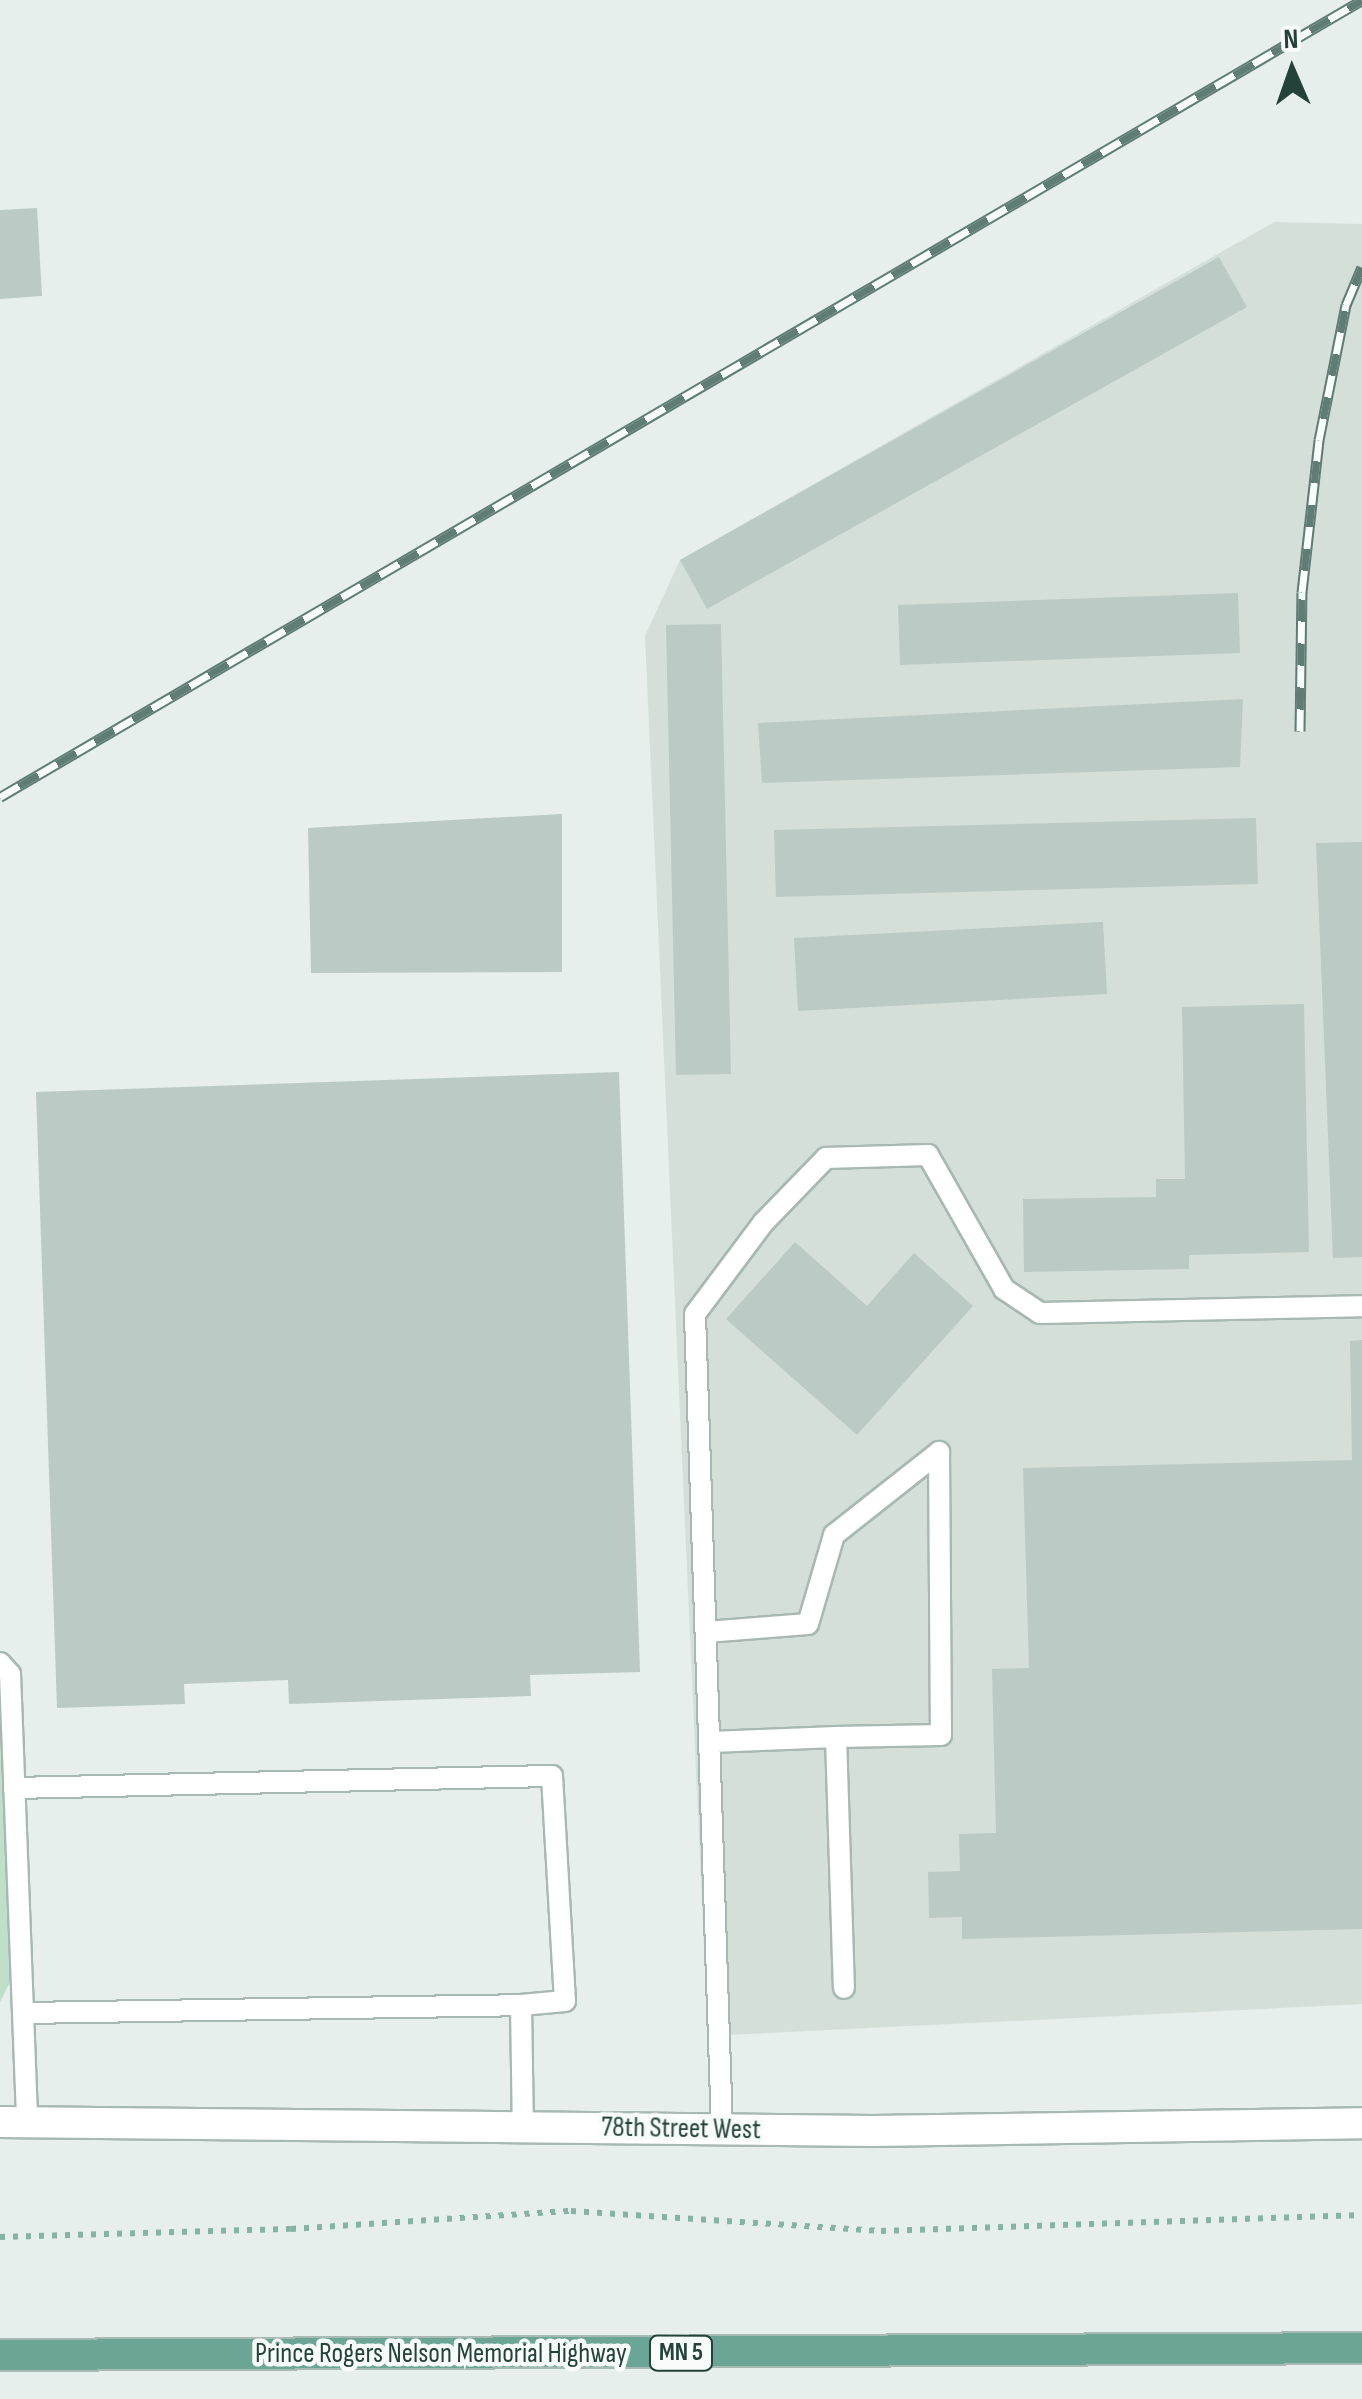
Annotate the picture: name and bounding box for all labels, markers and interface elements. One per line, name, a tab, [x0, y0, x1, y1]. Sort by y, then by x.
north arrow	[1242, 20, 1342, 120]
text: N	[1283, 23, 1299, 56]
street label: 78th Street West	[601, 2111, 761, 2147]
road number: MN 5	[648, 2333, 714, 2373]
street label: Prince Rogers Nelson Memorial Highway	[255, 2337, 627, 2371]

